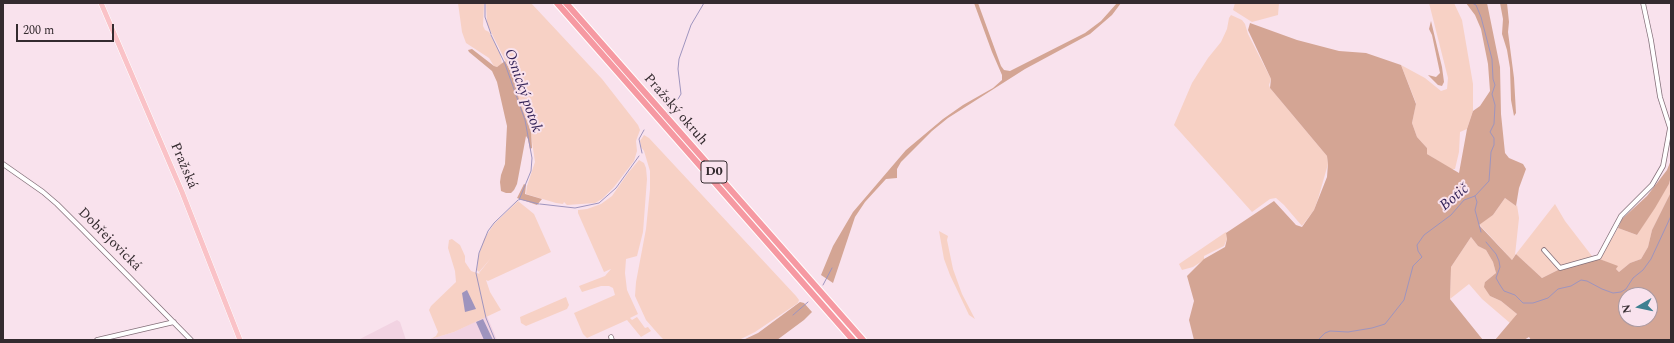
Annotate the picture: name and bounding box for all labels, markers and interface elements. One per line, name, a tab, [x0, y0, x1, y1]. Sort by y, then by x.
scale bar	[18, 16, 116, 42]
text: 200 m	[23, 21, 54, 40]
water label: Osnický potok	[499, 47, 545, 135]
street label: Pražský okruh	[639, 71, 711, 149]
street label: Pražská	[166, 140, 200, 192]
road number: D0	[701, 161, 727, 183]
water label: Botič	[1437, 181, 1473, 215]
street label: Dobřejovická	[74, 205, 144, 275]
north arrow	[1618, 287, 1658, 327]
text: N	[1618, 303, 1636, 315]

